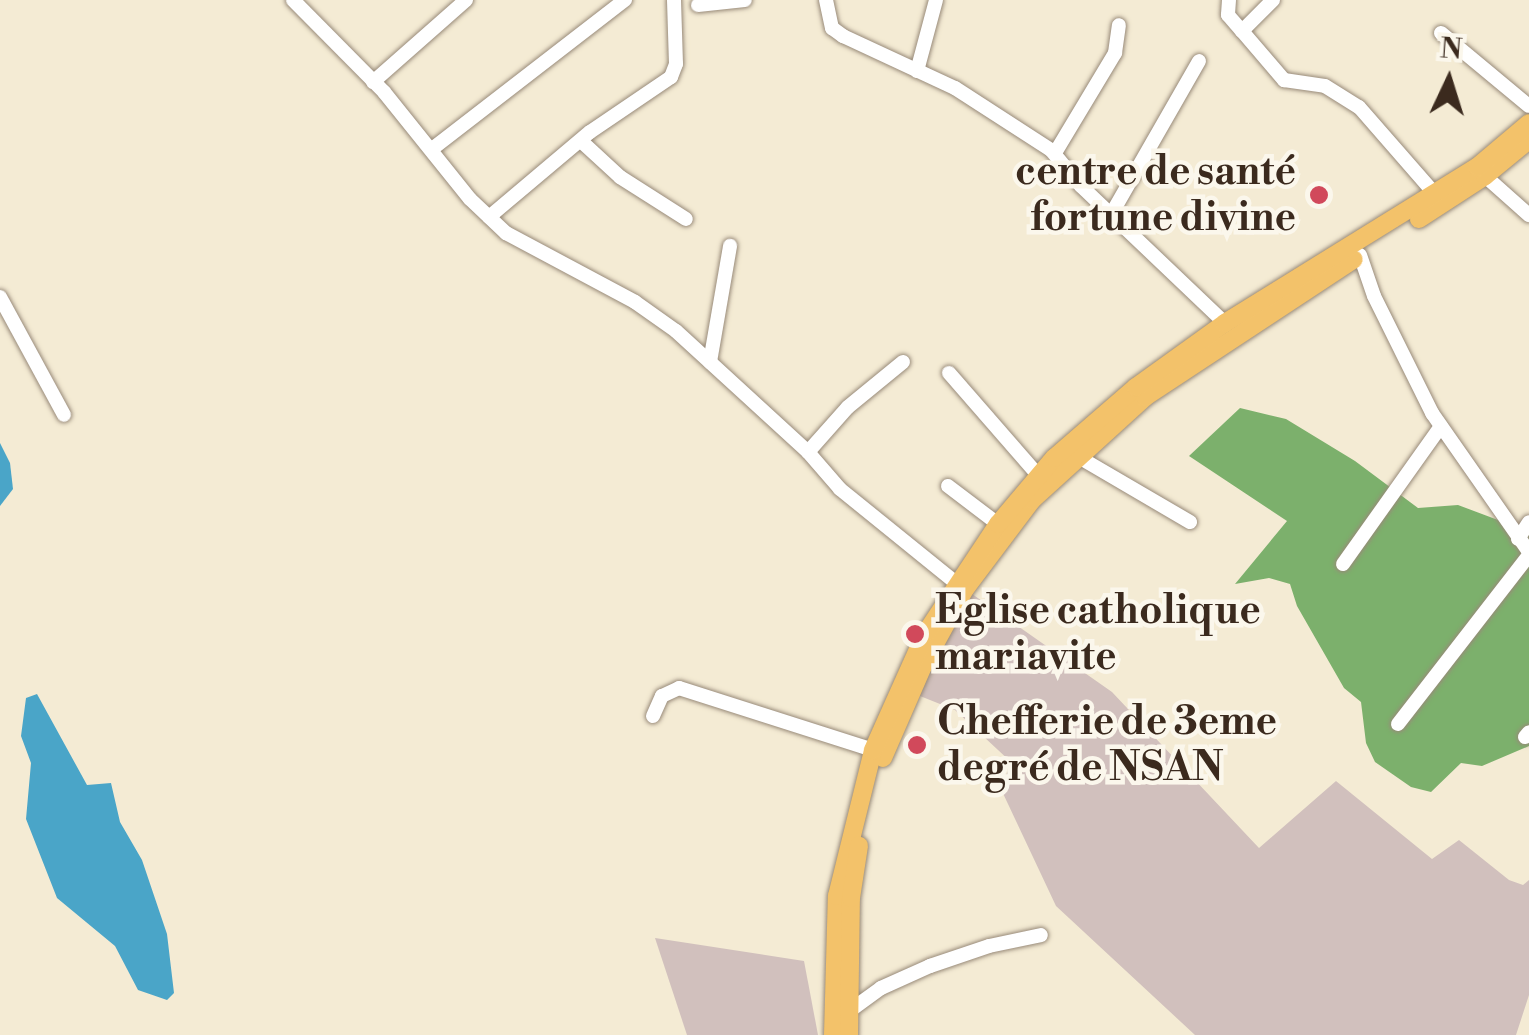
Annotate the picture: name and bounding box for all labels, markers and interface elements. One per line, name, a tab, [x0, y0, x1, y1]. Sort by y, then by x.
north arrow	[1399, 30, 1499, 130]
text: N	[1439, 31, 1463, 68]
place label: centre de santé fortune divine	[1015, 148, 1296, 242]
marker: centre de santé fortune divine	[1306, 182, 1332, 208]
place label: Eglise catholique mariavite	[935, 587, 1261, 681]
marker: Eglise catholique mariavite	[904, 623, 926, 645]
place label: Chefferie de 3eme degré de NSAN	[937, 698, 1277, 792]
marker: Chefferie de 3eme degré de NSAN	[906, 734, 928, 756]

